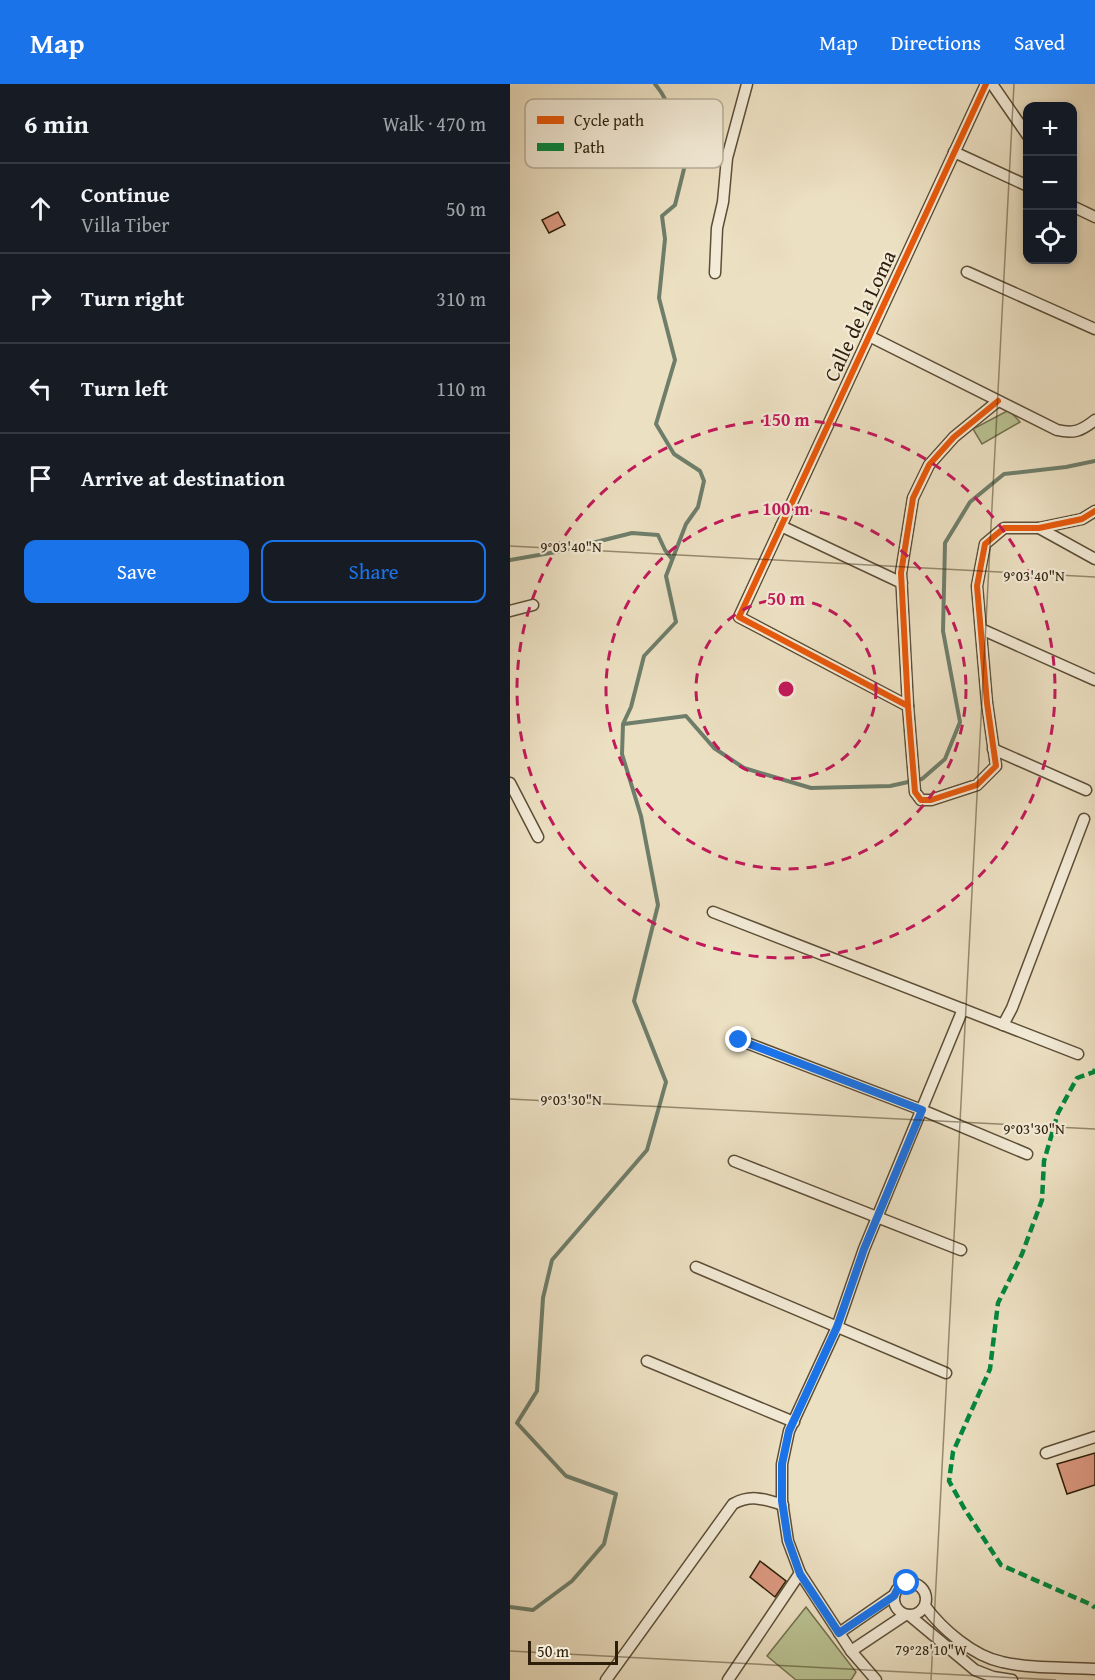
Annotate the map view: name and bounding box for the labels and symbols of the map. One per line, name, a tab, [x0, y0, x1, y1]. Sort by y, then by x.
legend	[525, 99, 723, 168]
text: Cycle path	[574, 108, 644, 132]
text: Path	[574, 135, 605, 159]
street label: Calle de la Loma	[816, 245, 904, 387]
text: 150 m	[762, 406, 810, 433]
text: 100 m	[762, 495, 810, 522]
text: 9°03'40"N	[540, 536, 602, 557]
text: 9°03'40"N	[1003, 565, 1065, 586]
text: 50 m	[767, 585, 806, 612]
centre of rings	[776, 679, 796, 699]
route end	[725, 1026, 751, 1052]
text: 9°03'30"N	[540, 1089, 602, 1110]
text: 9°03'30"N	[1003, 1118, 1065, 1139]
route start	[893, 1569, 919, 1595]
scale bar	[528, 1638, 618, 1666]
text: 79°28'10"W	[895, 1639, 967, 1660]

